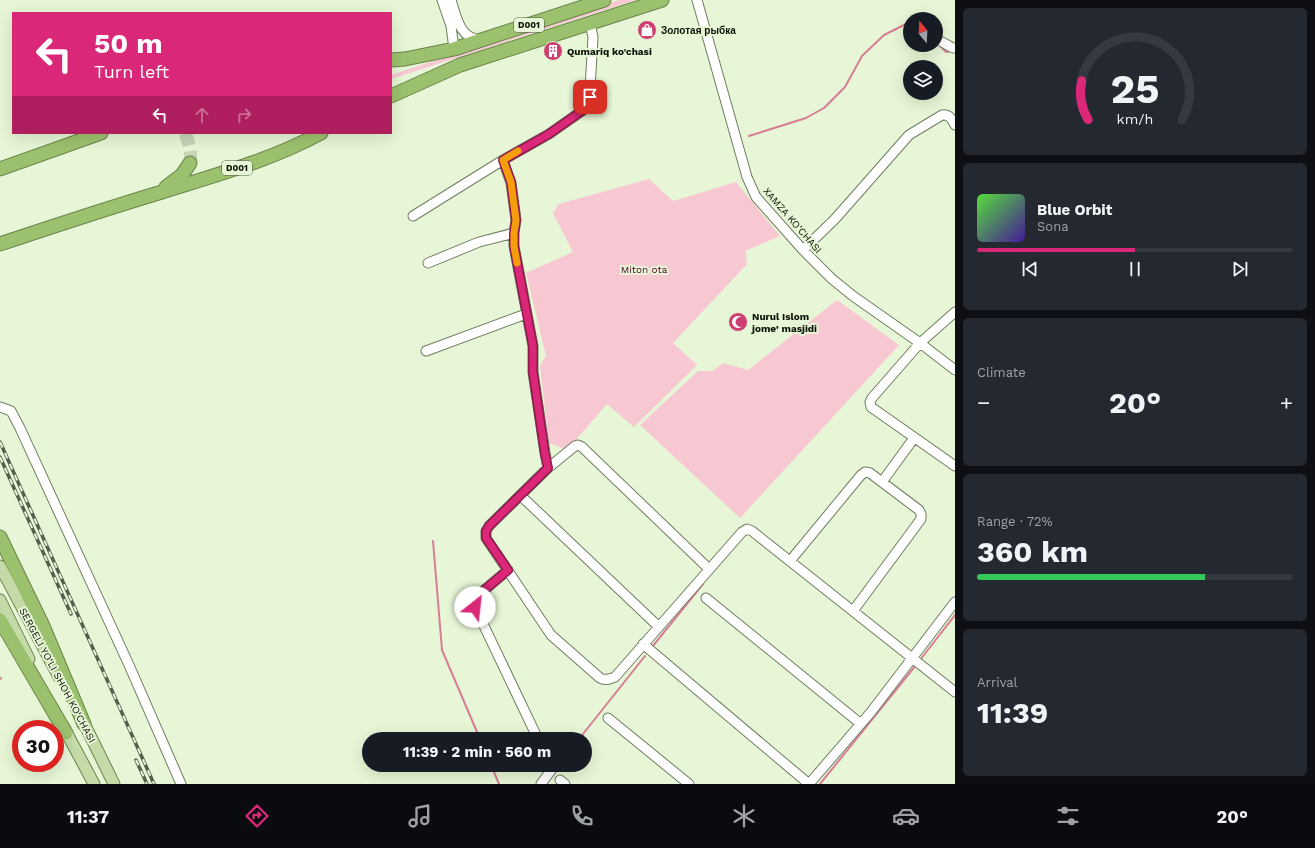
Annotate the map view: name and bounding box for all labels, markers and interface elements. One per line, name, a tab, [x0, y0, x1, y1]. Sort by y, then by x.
north arrow	[903, 12, 943, 52]
map controls	[903, 12, 943, 100]
road number: D001	[514, 18, 544, 32]
shop icon: Золотая рыбка	[636, 19, 658, 41]
place label: Золотая рыбка	[661, 25, 736, 36]
text: 50 m	[94, 27, 163, 60]
icon: left	[28, 28, 80, 80]
building icon: Qumariq ko'chasi	[542, 40, 564, 62]
place label: Qumariq ko'chasi	[567, 46, 652, 57]
button: layers	[903, 60, 943, 100]
text: Turn left	[94, 61, 169, 82]
text: 25	[1110, 63, 1160, 112]
pin	[573, 80, 607, 114]
icon: arrive	[579, 86, 601, 108]
icon: left	[149, 104, 171, 126]
icon: ahead	[191, 104, 213, 126]
icon: right	[233, 104, 255, 126]
text: km/h	[1117, 110, 1153, 126]
road number: D001	[222, 161, 252, 175]
street label: XAMZA KO'CHASI	[761, 185, 824, 255]
text: Blue Orbit	[1037, 201, 1112, 219]
text: Sona	[1037, 219, 1069, 234]
icon: previous	[1019, 258, 1041, 280]
icon: pause	[1124, 258, 1146, 280]
icon: next	[1229, 258, 1251, 280]
park label: Miton ota	[621, 264, 668, 275]
mosque icon: Nurul Islom jome’ masjidi	[727, 311, 749, 333]
place label: Nurul Islom jome’ masjidi	[751, 311, 817, 334]
text: Climate	[977, 365, 1026, 380]
text: 20°	[1109, 385, 1161, 420]
text: −	[977, 390, 990, 415]
text: +	[1280, 390, 1293, 415]
text: Range · 72%	[977, 514, 1053, 529]
text: 360 km	[977, 534, 1088, 569]
position arrow	[454, 586, 496, 628]
street label: SERGELI YO‘LI SHOH KO‘CHASI	[17, 606, 98, 745]
text: Arrival	[977, 675, 1018, 690]
text: 11:39	[977, 695, 1048, 730]
speed limit sign: 30	[12, 720, 64, 772]
text: 11:39 · 2 min · 560 m	[403, 743, 551, 761]
icon: directions	[243, 802, 271, 830]
icon: music	[406, 802, 434, 830]
icon: phone	[568, 802, 596, 830]
icon: climate	[730, 802, 758, 830]
icon: car	[892, 802, 920, 830]
icon: filters	[1054, 802, 1082, 830]
text: 11:37	[67, 806, 109, 827]
text: 20°	[1217, 806, 1248, 827]

